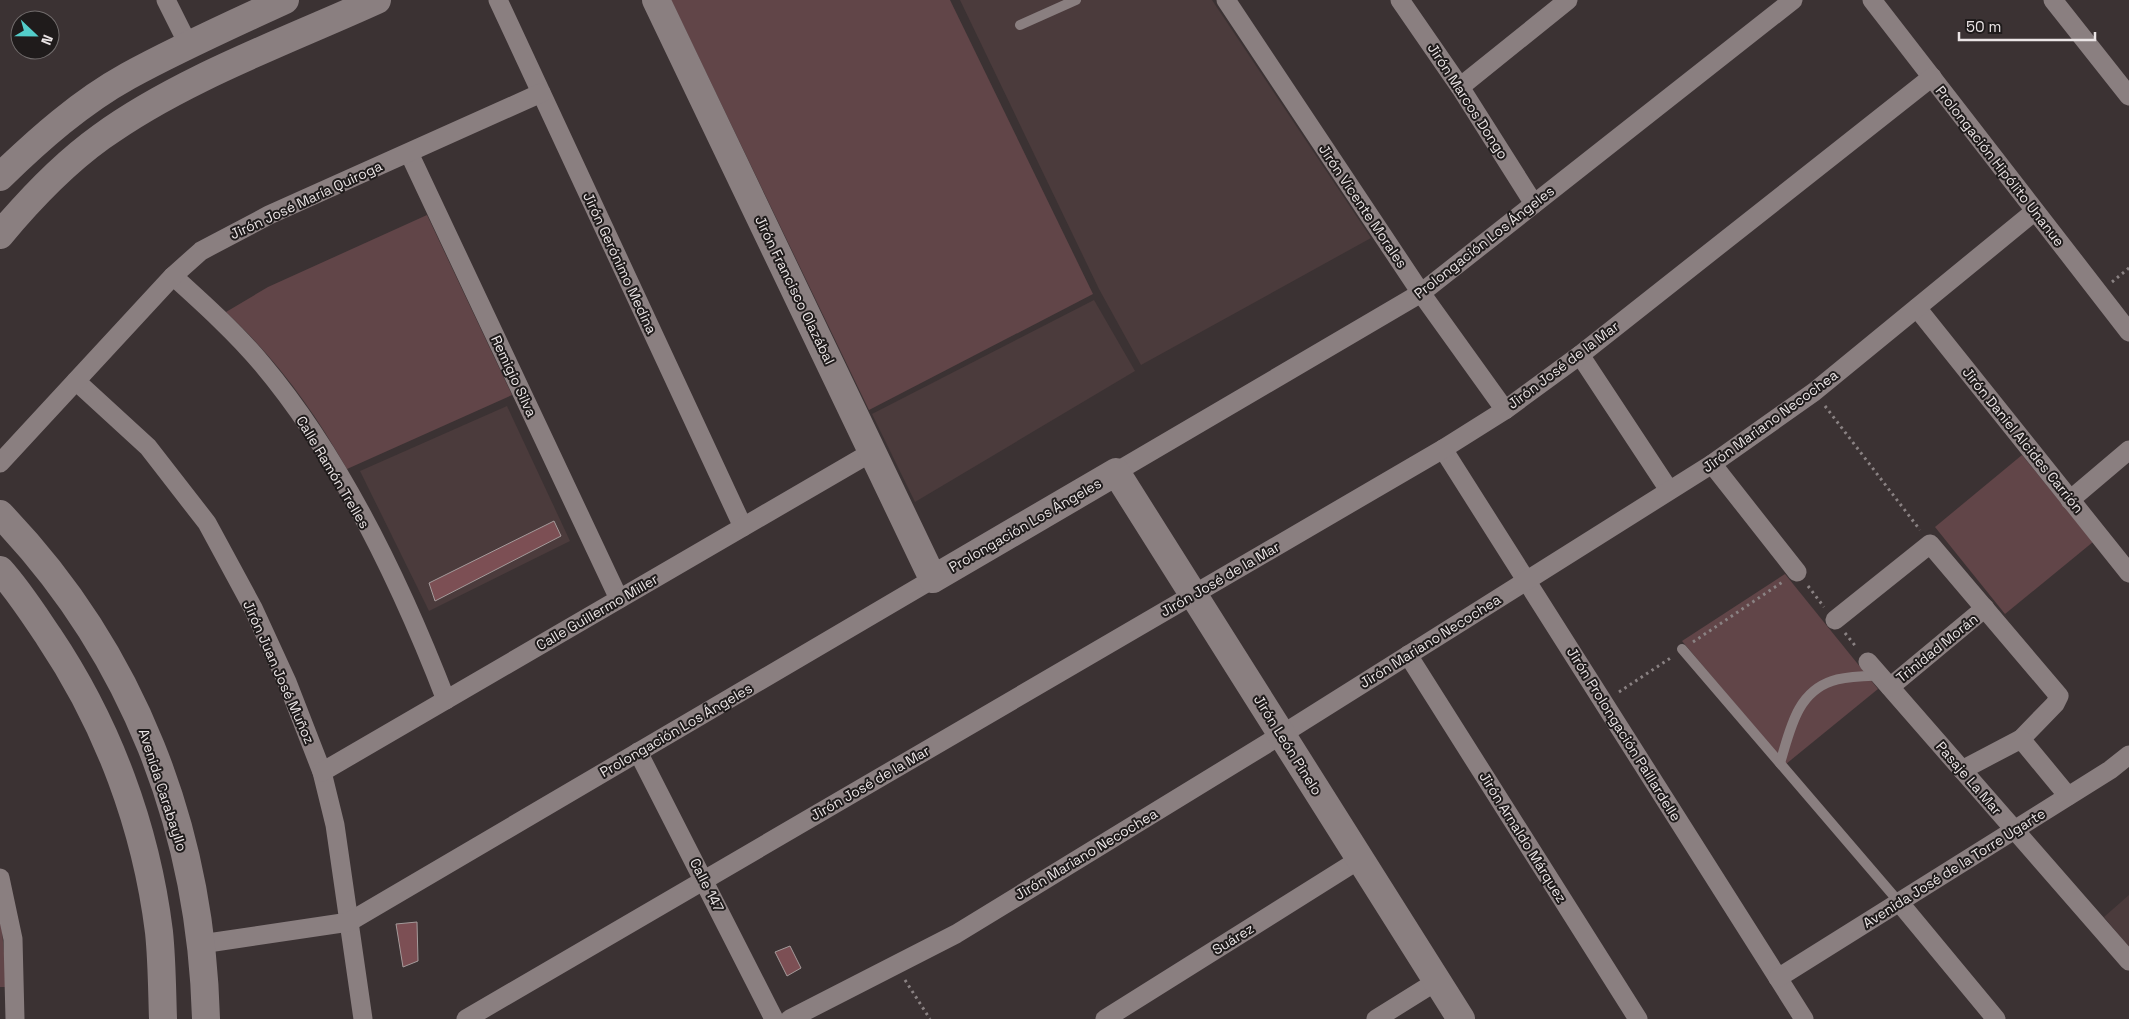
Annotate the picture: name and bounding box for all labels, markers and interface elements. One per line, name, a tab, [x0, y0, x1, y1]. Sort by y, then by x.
north arrow	[10, 10, 60, 60]
scale bar	[1959, 10, 2095, 42]
text: 50 m	[1966, 17, 2001, 36]
text: N	[37, 32, 57, 48]
street label: Jirón Marcos Dongo	[1424, 40, 1512, 162]
street label: Prolongación Hipólito Unanue	[1932, 82, 2068, 250]
street label: Jirón Vicente Morales	[1315, 141, 1411, 271]
street label: Jirón José María Quiroga	[227, 157, 385, 243]
street label: Prolongación Los Ángeles	[1410, 182, 1558, 302]
street label: Jirón Gerónimo Medina	[579, 189, 661, 337]
street label: Jirón Francisco Olazábal	[751, 213, 839, 367]
street label: Jirón José de la Mar	[1504, 317, 1622, 413]
street label: Remigio Silva	[487, 332, 541, 420]
street label: Jirón Daniel Alcides Carrión	[1959, 363, 2087, 517]
street label: Jirón Mariano Necochea	[1699, 366, 1841, 476]
street label: Calle Ramón Trelles	[292, 412, 374, 532]
street label: Prolongación Los Ángeles	[946, 474, 1104, 576]
street label: Jirón José de la Mar	[1157, 537, 1283, 621]
street label: Calle Guillermo Miller	[533, 570, 661, 654]
street label: Jirón Mariano Necochea	[1356, 590, 1504, 692]
street label: Jirón Juan José Muñoz	[239, 597, 319, 747]
street label: Trinidad Morán	[1893, 610, 1981, 686]
street label: Jirón Prolongación Paillardelle	[1563, 644, 1685, 824]
street label: Prolongación Los Ángeles	[597, 679, 755, 781]
street label: Jirón León Pinelo	[1250, 691, 1326, 799]
street label: Avenida Carabayllo	[135, 726, 191, 854]
street label: Pasaje La Mar	[1932, 737, 2006, 819]
street label: Jirón José de la Mar	[807, 741, 933, 825]
street label: Jirón Arnaldo Márquez	[1475, 768, 1571, 906]
street label: Jirón Mariano Necochea	[1011, 804, 1161, 904]
street label: Avenida José de la Torre Ugarte	[1859, 804, 2049, 932]
street label: Calle 147	[686, 855, 728, 915]
street label: Suárez	[1209, 919, 1257, 959]

